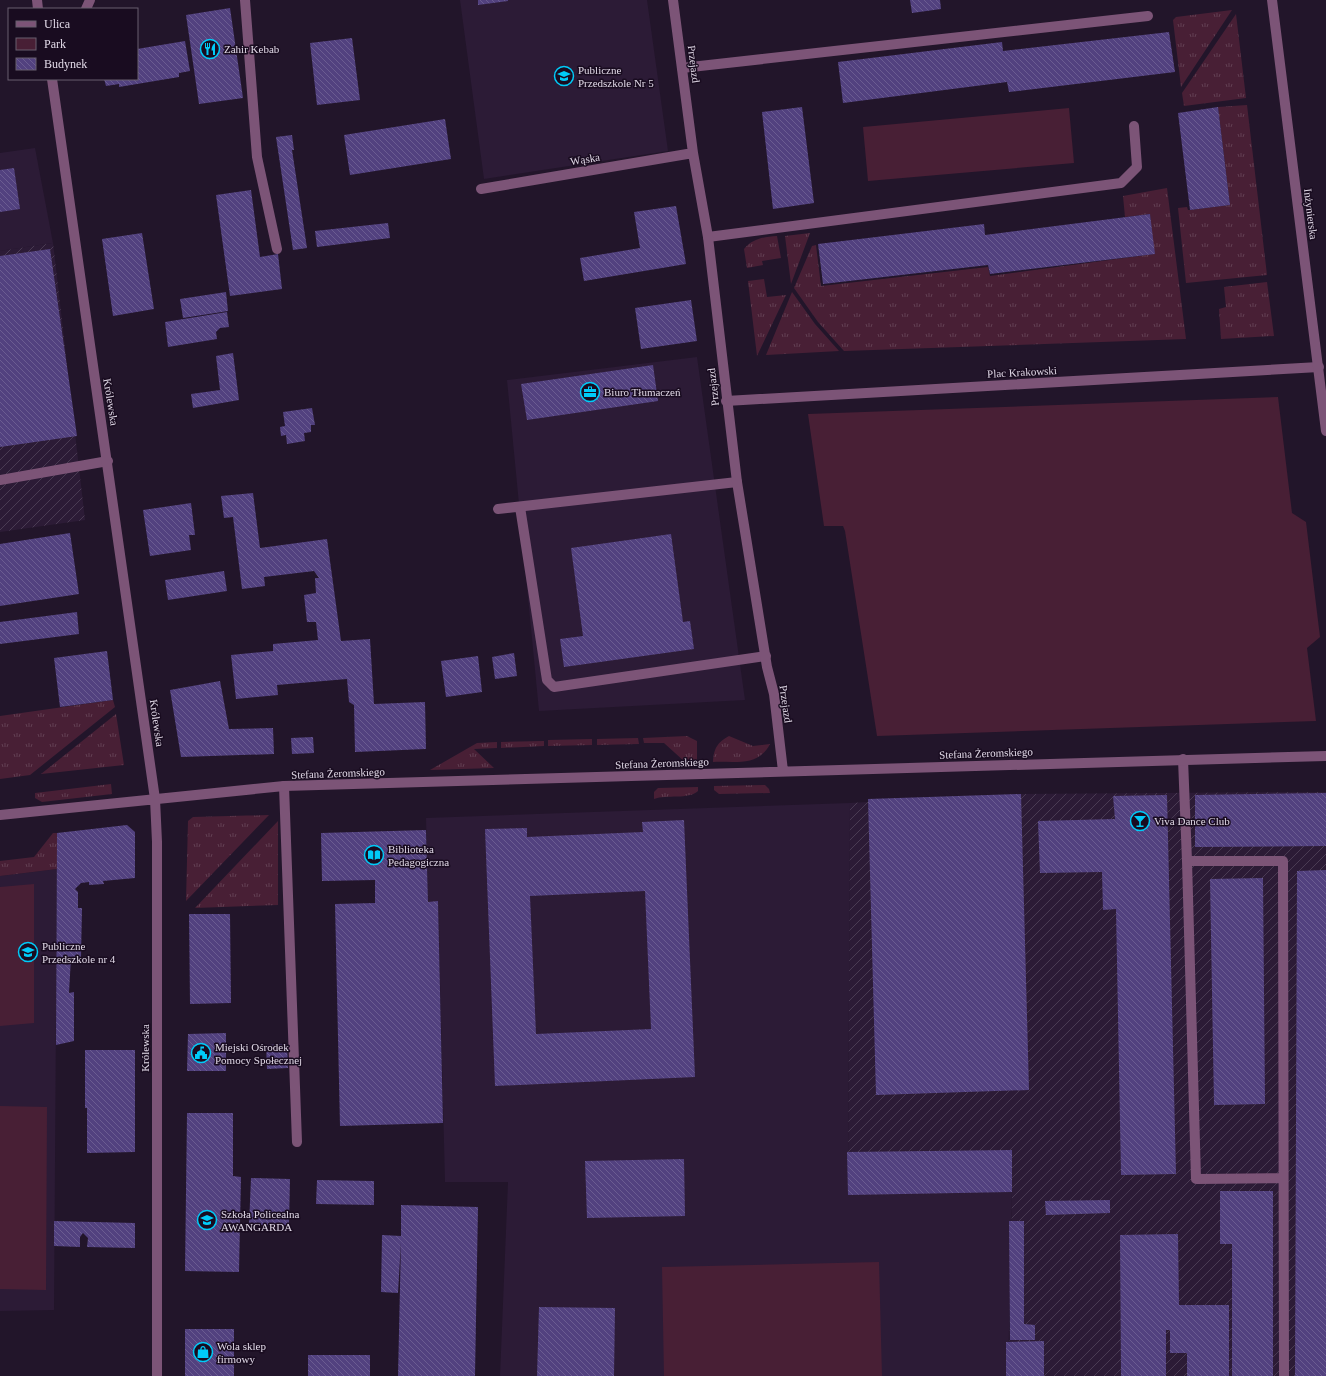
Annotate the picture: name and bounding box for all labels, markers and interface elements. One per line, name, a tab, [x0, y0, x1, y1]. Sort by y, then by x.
legend	[8, 8, 138, 80]
text: Ulica	[44, 17, 71, 31]
text: Park	[44, 37, 66, 51]
restaurant icon: Zahir Kebab	[199, 38, 221, 60]
place label: Zahir Kebab	[224, 43, 280, 55]
street label: Przejazd	[686, 44, 702, 84]
text: Budynek	[44, 57, 87, 71]
place label: Publiczne Przedszkole Nr 5	[578, 64, 654, 89]
school or university icon: Publiczne Przedszkole Nr 5	[553, 65, 575, 87]
street label: Wąska	[569, 151, 601, 167]
street label: Inżynierska	[1302, 188, 1320, 240]
street label: Plac Krakowski	[987, 364, 1057, 380]
street label: Przejazd	[705, 367, 721, 406]
street label: Królewska	[101, 378, 121, 427]
office icon: Biuro Tłumaczeń	[579, 381, 601, 403]
place label: Biuro Tłumaczeń	[604, 386, 681, 398]
street label: Przejazd	[777, 684, 795, 724]
street label: Królewska	[148, 699, 166, 748]
street label: Stefana Żeromskiego	[939, 745, 1034, 761]
street label: Stefana Żeromskiego	[615, 755, 710, 771]
street label: Stefana Żeromskiego	[291, 765, 386, 781]
bar icon: Viva Dance Club	[1129, 810, 1151, 832]
place label: Viva Dance Club	[1154, 815, 1230, 827]
place label: Biblioteka Pedagogiczna	[388, 843, 449, 868]
library icon: Biblioteka Pedagogiczna	[363, 844, 385, 866]
place label: Publiczne Przedszkole nr 4	[42, 940, 116, 965]
school or university icon: Publiczne Przedszkole nr 4	[17, 941, 39, 963]
street label: Królewska	[139, 1024, 151, 1072]
place label: Miejski Ośrodek Pomocy Społecznej	[215, 1041, 302, 1066]
public building icon: Miejski Ośrodek Pomocy Społecznej	[190, 1042, 212, 1064]
place label: Szkoła Policealna AWANGARDA	[221, 1208, 300, 1233]
school or university icon: Szkoła Policealna AWANGARDA	[196, 1209, 218, 1231]
place label: Wola sklep firmowy	[217, 1340, 266, 1365]
shop icon: Wola sklep firmowy	[192, 1341, 214, 1363]

